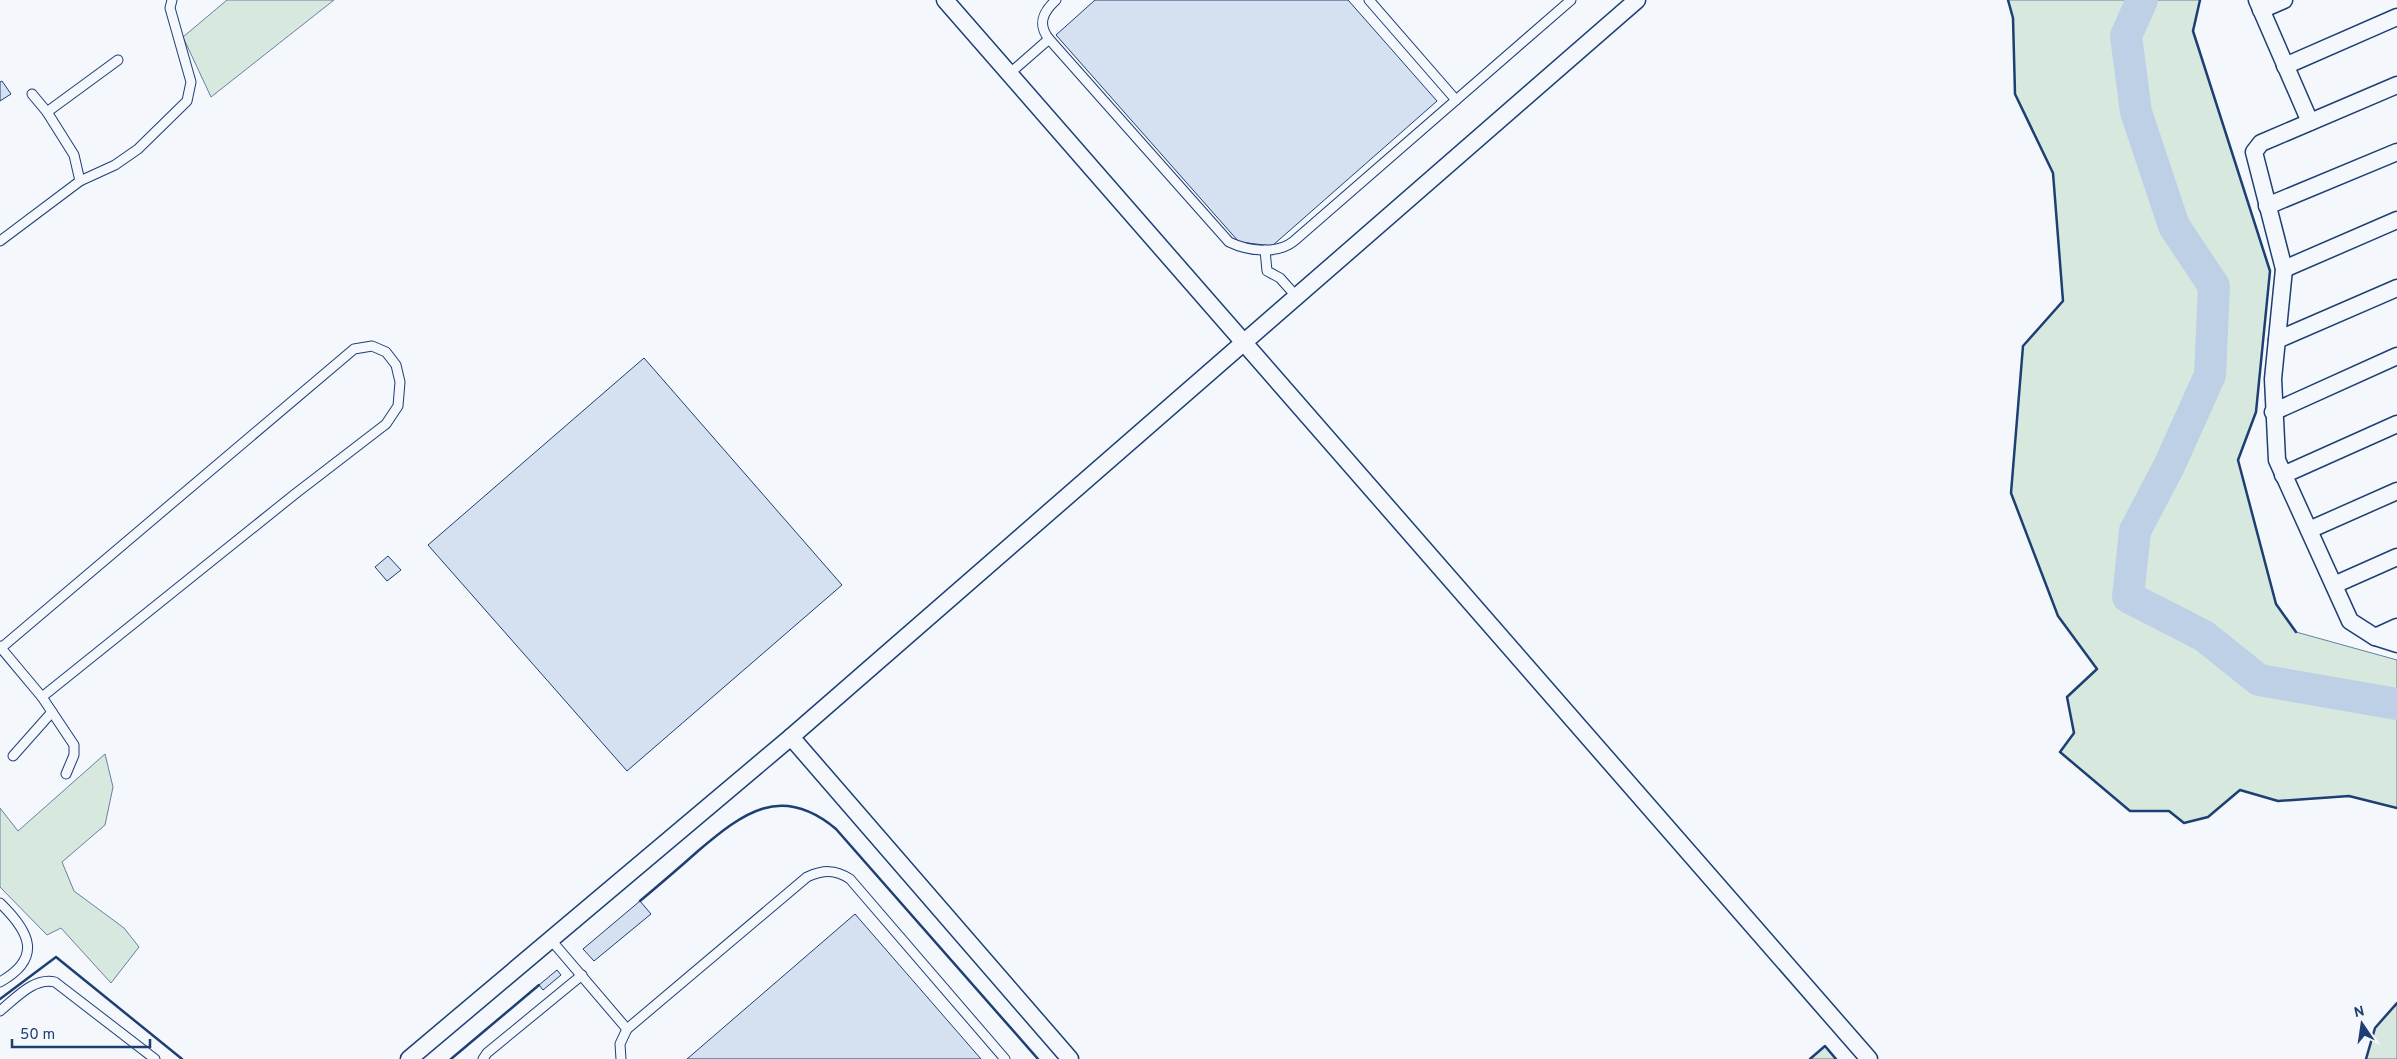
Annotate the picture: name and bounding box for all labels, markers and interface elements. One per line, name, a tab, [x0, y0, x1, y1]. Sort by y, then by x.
north arrow	[2337, 999, 2387, 1049]
text: N	[2353, 1003, 2366, 1022]
scale bar	[12, 1016, 150, 1048]
text: 50 m	[20, 1026, 55, 1045]

